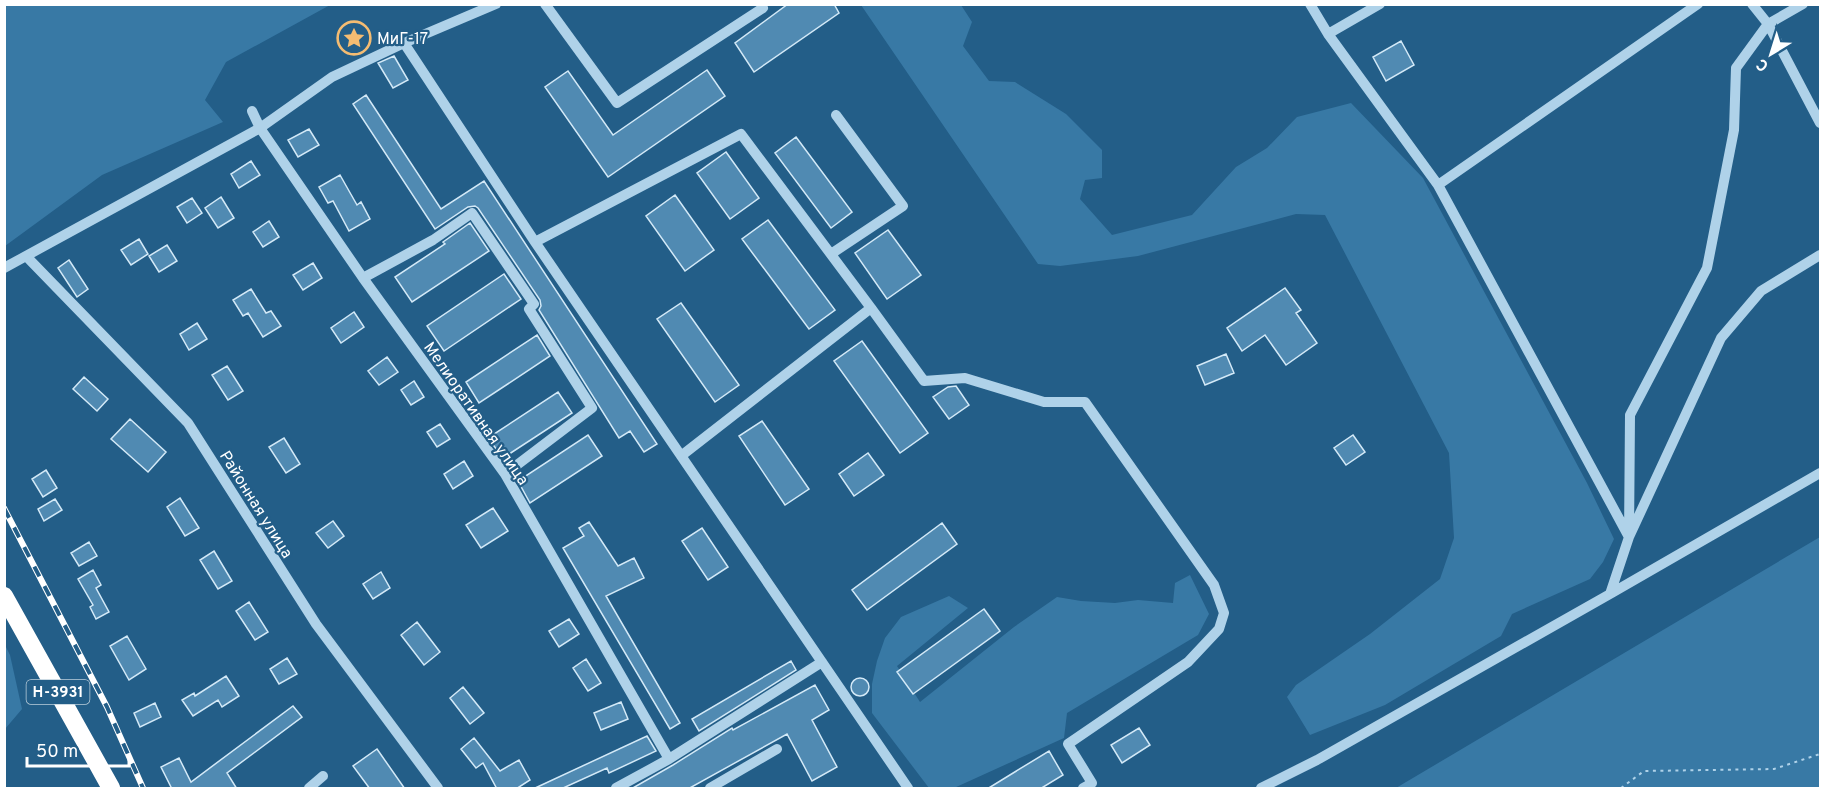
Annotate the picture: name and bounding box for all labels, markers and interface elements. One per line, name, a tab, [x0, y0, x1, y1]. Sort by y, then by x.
place icon: МиГ-17	[336, 20, 372, 56]
north arrow	[1741, 24, 1801, 84]
place label: МиГ-17	[377, 30, 428, 50]
text: С	[1753, 53, 1773, 75]
street label: Мелиоративная улица	[418, 339, 532, 490]
street label: Районная улица	[214, 448, 296, 563]
road number: Н-3931	[26, 680, 90, 704]
scale bar	[27, 730, 129, 768]
text: 50 m	[36, 741, 78, 764]

